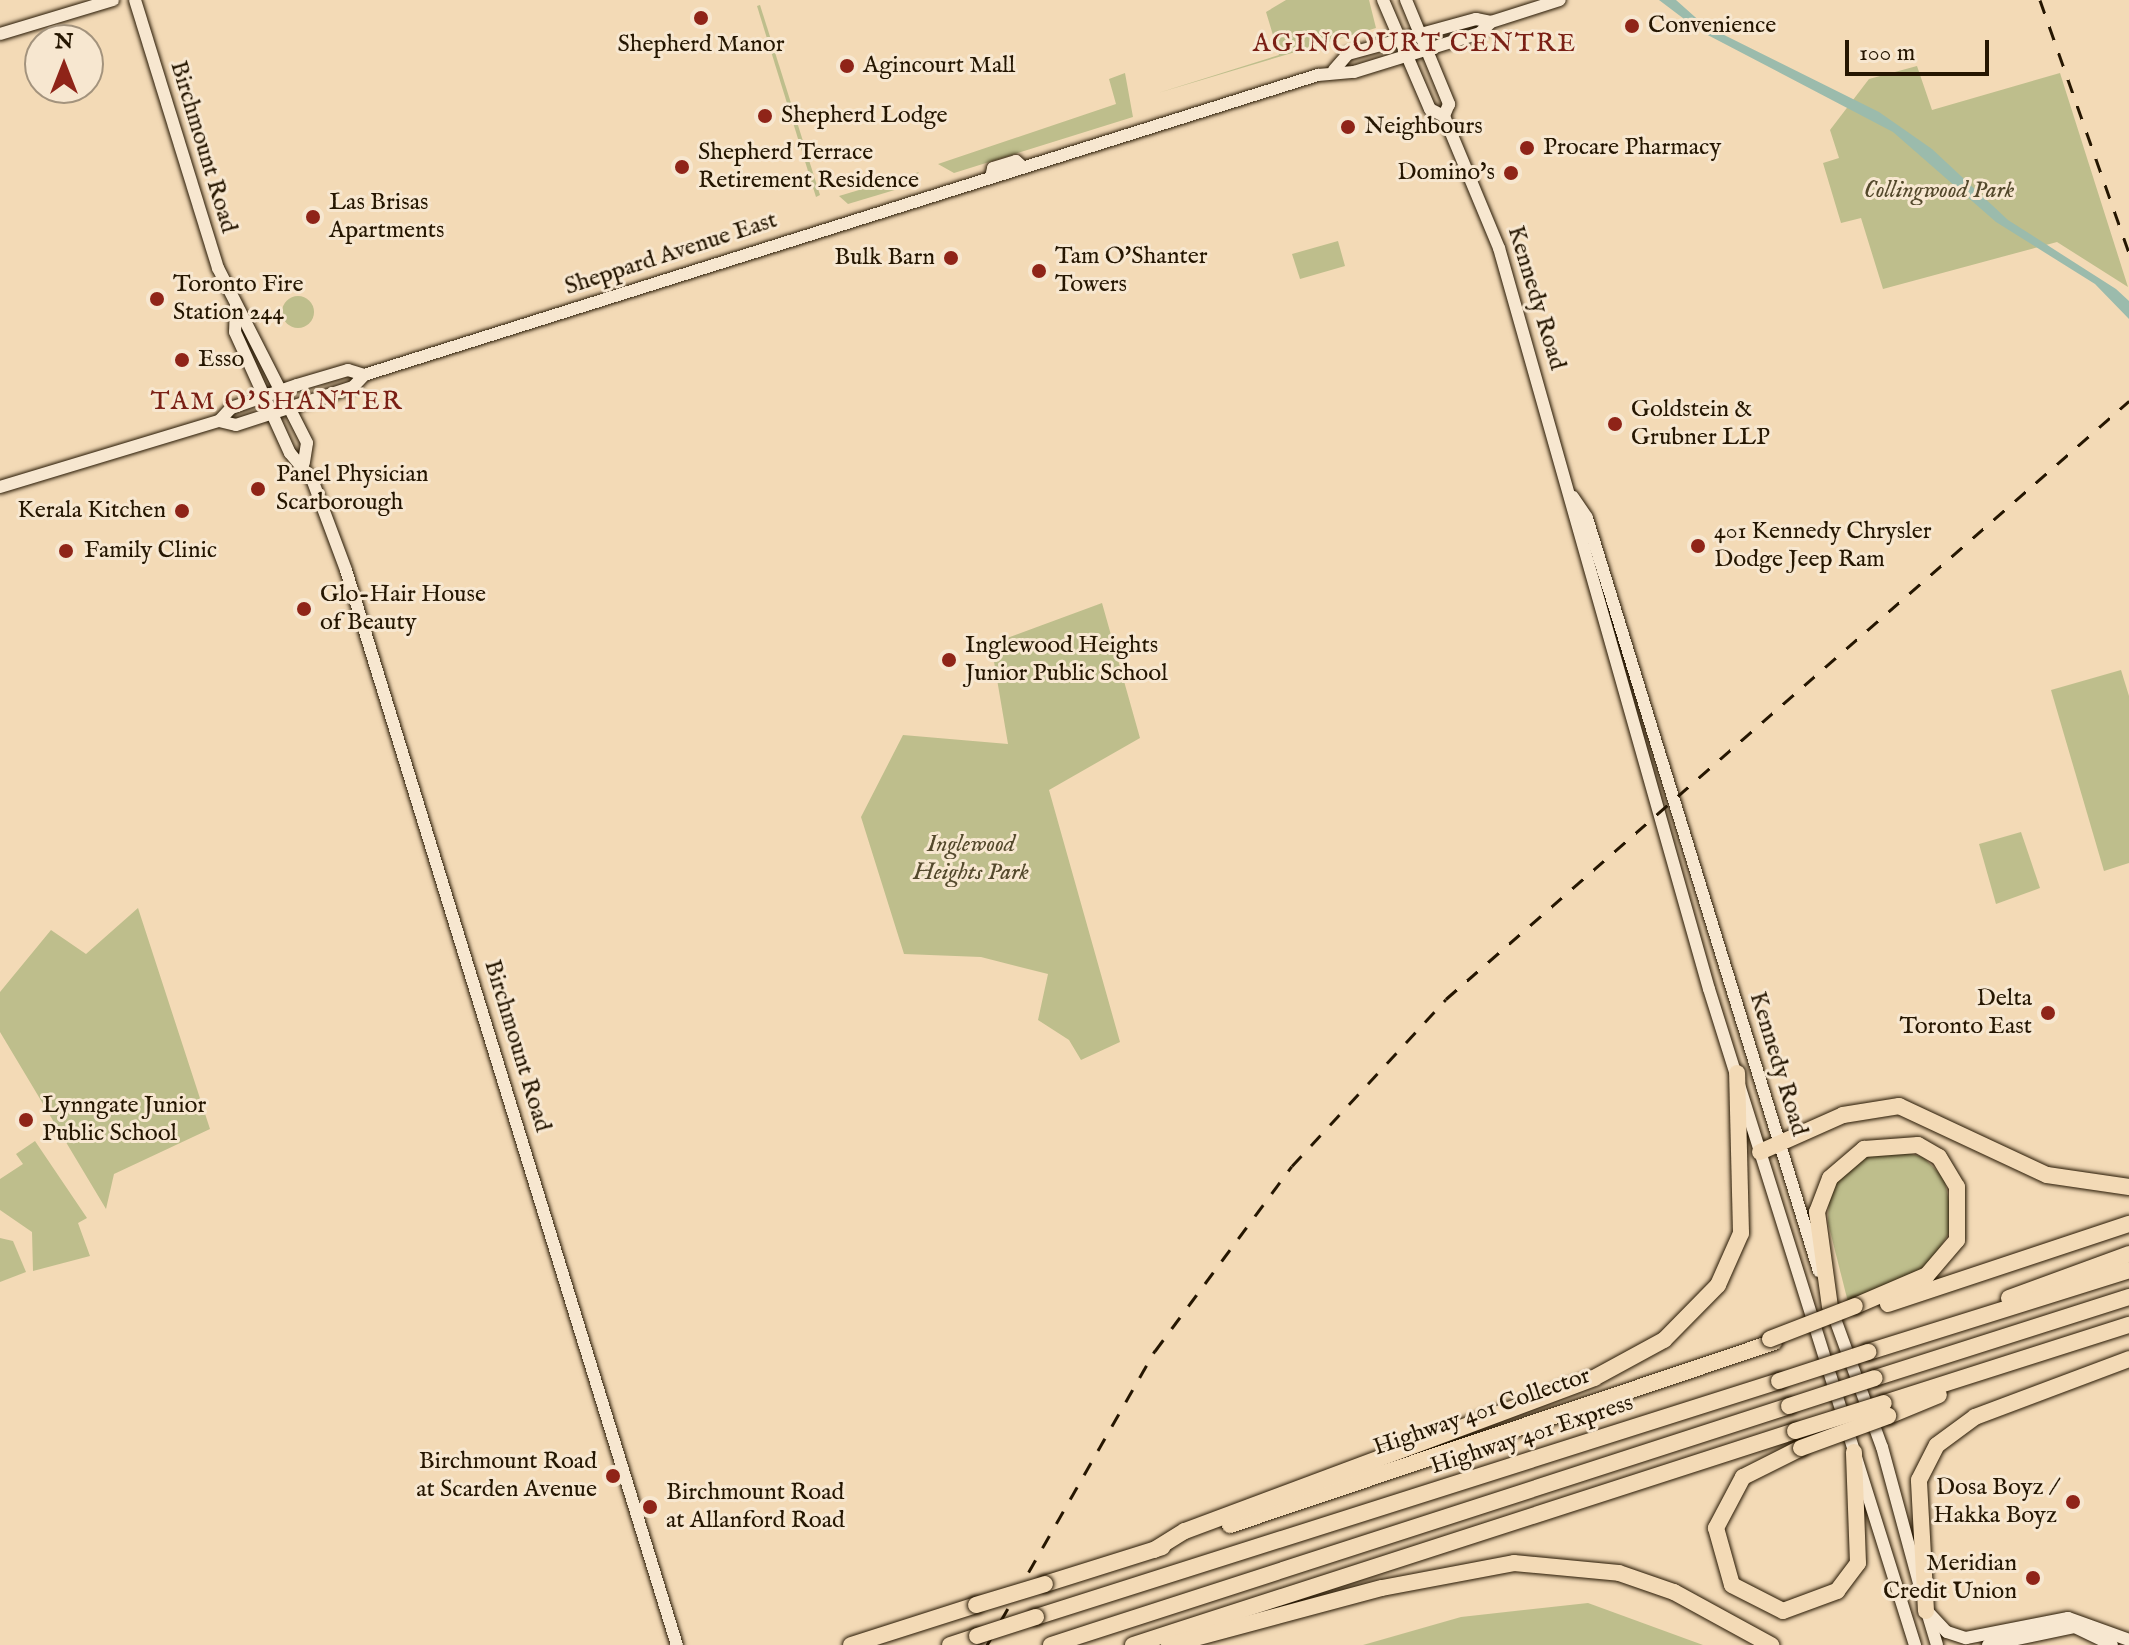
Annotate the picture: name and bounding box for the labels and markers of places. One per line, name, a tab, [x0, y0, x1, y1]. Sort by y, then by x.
marker: Shepherd Manor	[692, 9, 710, 27]
place label: Convenience	[1648, 12, 1776, 40]
marker: Convenience	[1623, 17, 1641, 35]
place label: Shepherd Manor	[618, 31, 784, 59]
place label: Agincourt Mall	[863, 52, 1015, 80]
marker: Agincourt Mall	[838, 57, 856, 75]
place label: Shepherd Lodge	[781, 102, 948, 130]
marker: Shepherd Lodge	[756, 107, 774, 125]
place label: Neighbours	[1364, 113, 1483, 141]
marker: Neighbours	[1339, 118, 1357, 136]
place label: Procare Pharmacy	[1543, 134, 1721, 162]
place label: Shepherd Terrace Retirement Residence	[698, 139, 919, 195]
marker: Procare Pharmacy	[1518, 139, 1536, 157]
marker: Shepherd Terrace Retirement Residence	[673, 158, 691, 176]
place label: Domino's	[1397, 159, 1495, 187]
marker: Domino's	[1502, 164, 1520, 182]
place label: Las Brisas Apartments	[329, 189, 445, 245]
marker: Las Brisas Apartments	[304, 208, 322, 226]
place label: Tam O'Shanter Towers	[1055, 243, 1207, 299]
place label: Bulk Barn	[834, 244, 935, 272]
marker: Bulk Barn	[942, 249, 960, 267]
marker: Tam O'Shanter Towers	[1030, 262, 1048, 280]
place label: Toronto Fire Station 244	[173, 271, 303, 327]
marker: Toronto Fire Station 244	[148, 290, 166, 308]
place label: Esso	[198, 346, 244, 374]
marker: Esso	[173, 351, 191, 369]
place label: Goldstein & Grubner LLP	[1631, 396, 1770, 452]
marker: Goldstein & Grubner LLP	[1606, 415, 1624, 433]
place label: Panel Physician Scarborough	[276, 461, 429, 517]
marker: Panel Physician Scarborough	[247, 478, 269, 500]
place label: Kerala Kitchen	[18, 497, 166, 525]
marker: Kerala Kitchen	[173, 502, 191, 520]
place label: 401 Kennedy Chrysler Dodge Jeep Ram	[1714, 518, 1932, 574]
place label: Family Clinic	[84, 537, 217, 565]
marker: 401 Kennedy Chrysler Dodge Jeep Ram	[1689, 537, 1707, 555]
marker: Family Clinic	[55, 540, 77, 562]
place label: Glo-Hair House of Beauty	[320, 581, 486, 637]
marker: Glo-Hair House of Beauty	[295, 600, 313, 618]
place label: Inglewood Heights Junior Public School	[965, 632, 1168, 688]
marker: Inglewood Heights Junior Public School	[940, 651, 958, 669]
place label: Delta Toronto East	[1899, 985, 2032, 1041]
marker: Delta Toronto East	[2039, 1004, 2057, 1022]
place label: Lynngate Junior Public School	[42, 1092, 206, 1148]
marker: Lynngate Junior Public School	[17, 1111, 35, 1129]
place label: Birchmount Road at Scarden Avenue	[416, 1448, 597, 1504]
marker: Birchmount Road at Scarden Avenue	[604, 1467, 622, 1485]
place label: Dosa Boyz / Hakka Boyz	[1933, 1474, 2057, 1530]
place label: Birchmount Road at Allanford Road	[666, 1479, 845, 1535]
marker: Dosa Boyz / Hakka Boyz	[2064, 1493, 2082, 1511]
marker: Birchmount Road at Allanford Road	[641, 1498, 659, 1516]
place label: Meridian Credit Union	[1883, 1550, 2017, 1606]
marker: Meridian Credit Union	[2024, 1569, 2042, 1587]

